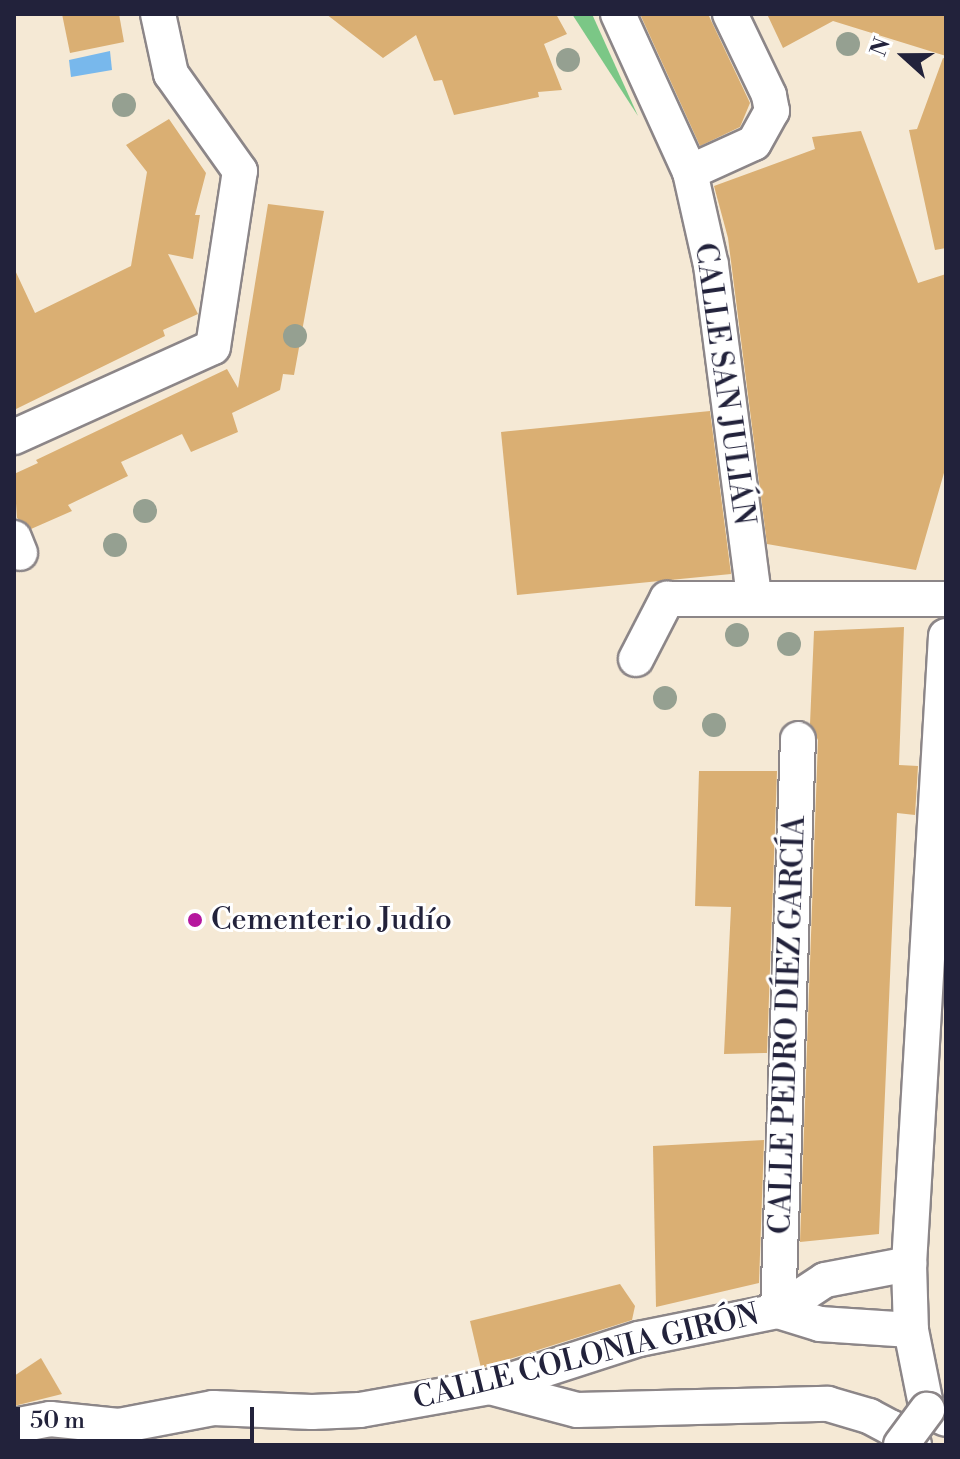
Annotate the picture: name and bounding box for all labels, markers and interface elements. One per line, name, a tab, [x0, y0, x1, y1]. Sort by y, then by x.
north arrow	[864, 16, 944, 96]
text: N	[865, 34, 897, 60]
street label: CALLE SAN JULIÁN	[686, 241, 762, 527]
street label: CALLE PEDRO DÍEZ GARCÍA	[763, 815, 813, 1235]
place label: Cementerio Judío	[211, 902, 452, 938]
marker: Cementerio Judío	[186, 911, 204, 929]
street label: CALLE COLONIA GIRÓN	[409, 1297, 763, 1417]
scale bar	[20, 1391, 258, 1441]
text: 50 m	[30, 1406, 85, 1436]

